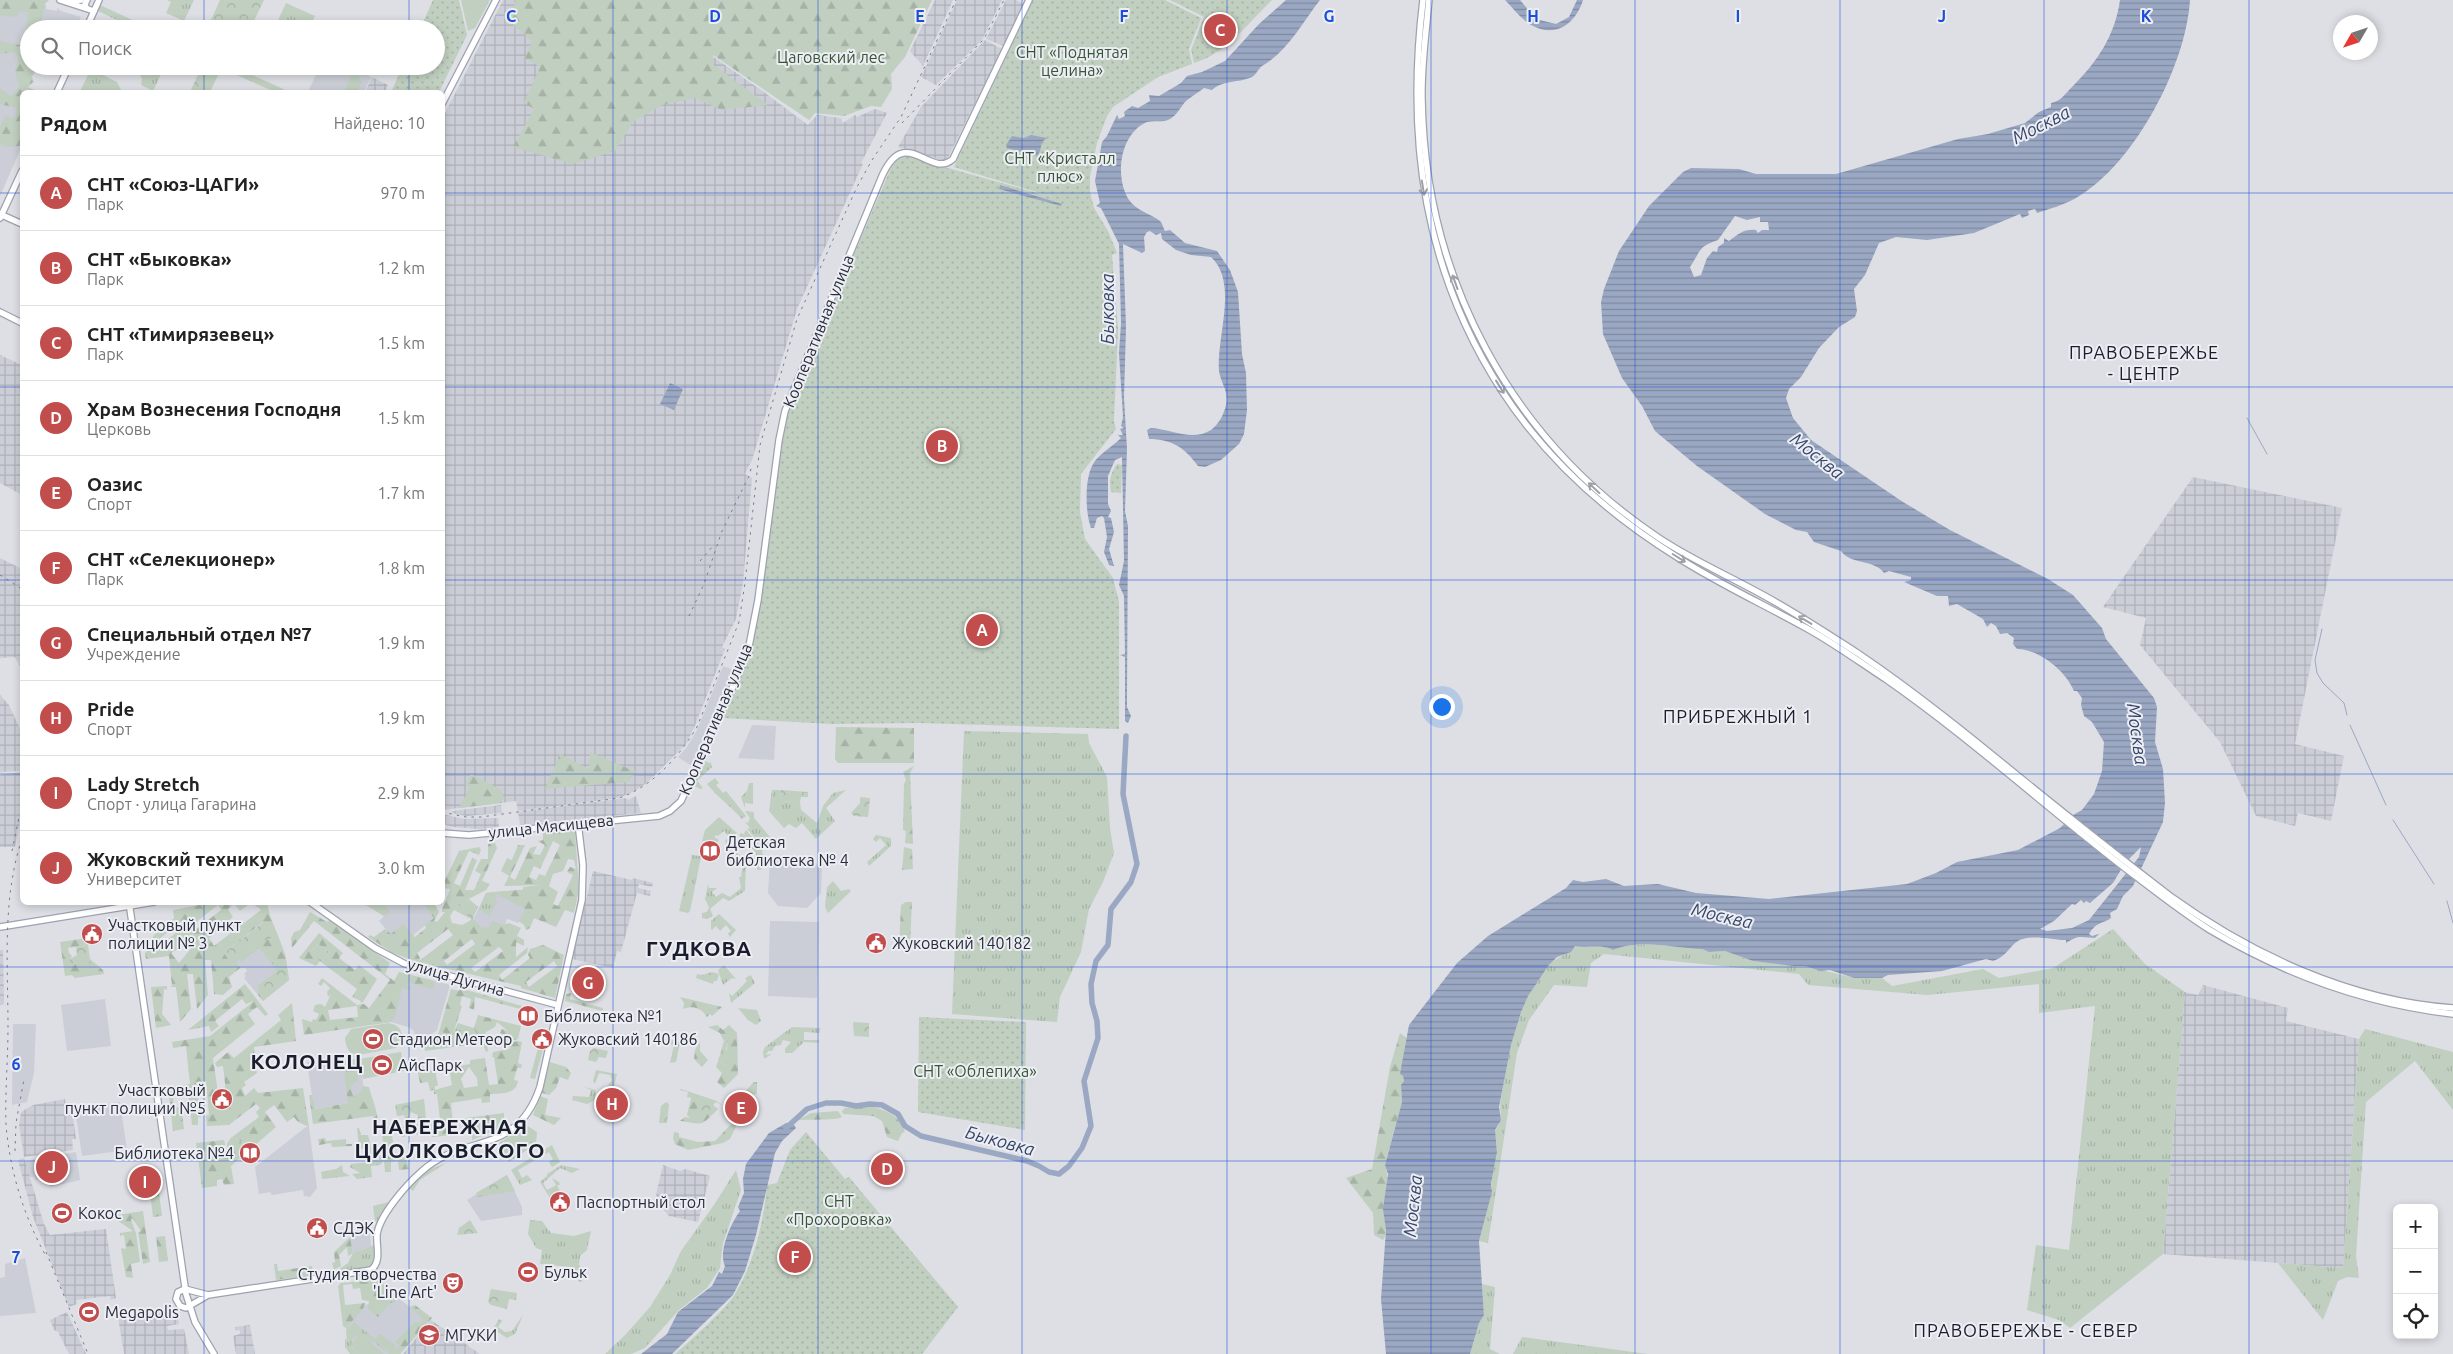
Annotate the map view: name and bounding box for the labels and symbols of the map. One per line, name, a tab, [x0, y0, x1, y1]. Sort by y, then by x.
text: C	[506, 7, 516, 25]
text: D	[709, 7, 721, 25]
text: E	[915, 7, 925, 25]
text: F	[1120, 7, 1129, 25]
text: G	[1323, 7, 1335, 25]
text: H	[1527, 7, 1539, 25]
text: I	[1736, 7, 1740, 25]
text: J	[1938, 7, 1946, 25]
text: K	[2141, 7, 2152, 25]
pin: C	[1204, 11, 1236, 49]
north arrow	[2333, 15, 2378, 60]
park label: СНТ «Поднятая целина»	[1016, 43, 1128, 79]
park label: Цаговский лес	[777, 48, 886, 66]
water label: Москва	[2008, 101, 2073, 147]
park label: СНТ «Кристалл плюс»	[1004, 149, 1116, 185]
one-way arrow	[1419, 180, 1429, 196]
street label: Кооперативная улица	[779, 252, 857, 410]
water label: Быковка	[1097, 273, 1117, 345]
one-way arrow	[1450, 275, 1459, 291]
district label: ПРАВОБЕРЕЖЬЕ - ЦЕНТР	[2069, 342, 2219, 383]
one-way arrow	[1495, 380, 1506, 394]
pin: B	[926, 427, 958, 465]
water label: Москва	[1787, 428, 1848, 483]
one-way arrow	[1587, 482, 1600, 494]
one-way arrow	[1672, 554, 1686, 564]
pin: A	[966, 611, 998, 649]
one-way arrow	[1799, 614, 1813, 624]
street label: Кооперативная улица	[675, 640, 755, 798]
your location	[1429, 694, 1455, 720]
water label: Москва	[2124, 702, 2152, 766]
district label: ПРИБРЕЖНЫЙ 1	[1663, 706, 1813, 726]
street label: улица Мясищева	[487, 810, 615, 842]
place label: Детская библиотека № 4	[726, 833, 849, 869]
library icon: Детская библиотека № 4	[698, 839, 722, 863]
water label: Москва	[1690, 898, 1755, 932]
place label: Участковый пункт полиции № 3	[108, 916, 241, 952]
public building icon: Участковый пункт полиции № 3	[80, 922, 104, 946]
public building icon: Жуковский 140182	[864, 931, 888, 955]
place label: Жуковский 140182	[892, 934, 1032, 952]
district label: ГУДКОВА	[646, 936, 752, 960]
street label: улица Дугина	[405, 955, 507, 999]
pin: G	[572, 964, 604, 1002]
library icon: Библиотека №1	[516, 1004, 540, 1028]
place label: Библиотека №1	[544, 1007, 664, 1025]
sports icon: Стадион Метеор	[361, 1027, 385, 1051]
public building icon: Жуковский 140186	[530, 1027, 554, 1051]
place label: Стадион Метеор	[389, 1030, 512, 1048]
place label: Жуковский 140186	[558, 1030, 698, 1048]
district label: КОЛОНЕЦ	[250, 1049, 364, 1073]
sports icon: АйсПарк	[370, 1053, 394, 1077]
text: 6	[11, 1055, 21, 1073]
place label: АйсПарк	[398, 1056, 462, 1074]
park label: СНТ «Облепиха»	[913, 1062, 1037, 1080]
place label: Участковый пункт полиции №5	[65, 1081, 206, 1117]
pin: H	[596, 1085, 628, 1123]
public building icon: Участковый пункт полиции №5	[210, 1087, 234, 1111]
pin: E	[725, 1089, 757, 1127]
district label: НАБЕРЕЖНАЯ ЦИОЛКОВСКОГО	[355, 1114, 546, 1162]
water label: Быковка	[963, 1121, 1037, 1159]
library icon: Библиотека №4	[238, 1141, 262, 1165]
place label: Библиотека №4	[114, 1144, 234, 1162]
pin: J	[36, 1148, 68, 1186]
pin: D	[871, 1150, 903, 1188]
pin: I	[129, 1163, 161, 1201]
water label: Москва	[1399, 1174, 1425, 1238]
public building icon: Паспортный стол	[548, 1190, 572, 1214]
park label: СНТ «Прохоровка»	[786, 1192, 892, 1228]
place label: Паспортный стол	[576, 1193, 706, 1211]
sports icon: Кокос	[50, 1201, 74, 1225]
place label: Кокос	[78, 1204, 122, 1222]
public building icon: СДЭК	[305, 1216, 329, 1240]
place label: СДЭК	[333, 1219, 374, 1237]
pin: F	[779, 1238, 811, 1276]
text: 7	[11, 1248, 21, 1266]
sports icon: Бульк	[516, 1260, 540, 1284]
place label: Бульк	[544, 1263, 587, 1281]
place label: Студия творчества 'Line Art'	[298, 1265, 437, 1301]
theatre icon: Студия творчества 'Line Art'	[441, 1271, 465, 1295]
sports icon: Megapolis	[77, 1300, 101, 1324]
place label: Megapolis	[105, 1303, 179, 1321]
district label: ПРАВОБЕРЕЖЬЕ - СЕВЕР	[1913, 1320, 2139, 1340]
school or university icon: МГУКИ	[417, 1323, 441, 1347]
place label: МГУКИ	[445, 1326, 497, 1344]

